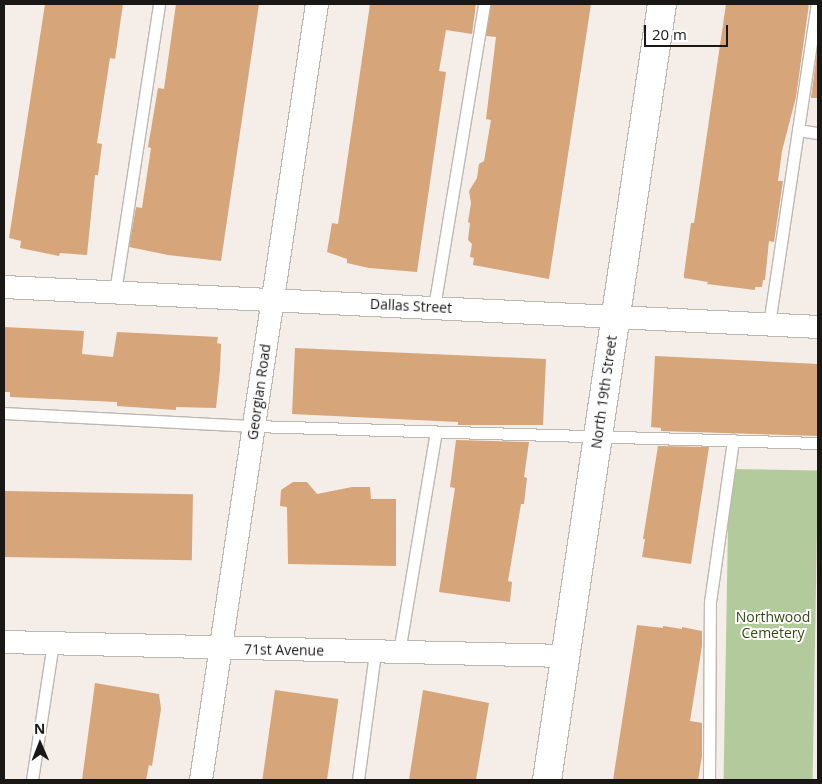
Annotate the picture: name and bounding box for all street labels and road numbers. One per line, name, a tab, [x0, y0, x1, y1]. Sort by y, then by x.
street label: Dallas Street	[370, 295, 452, 317]
street label: North 19th Street	[588, 334, 620, 450]
street label: Georgian Road	[244, 343, 274, 441]
street label: 71st Avenue	[244, 641, 324, 659]

